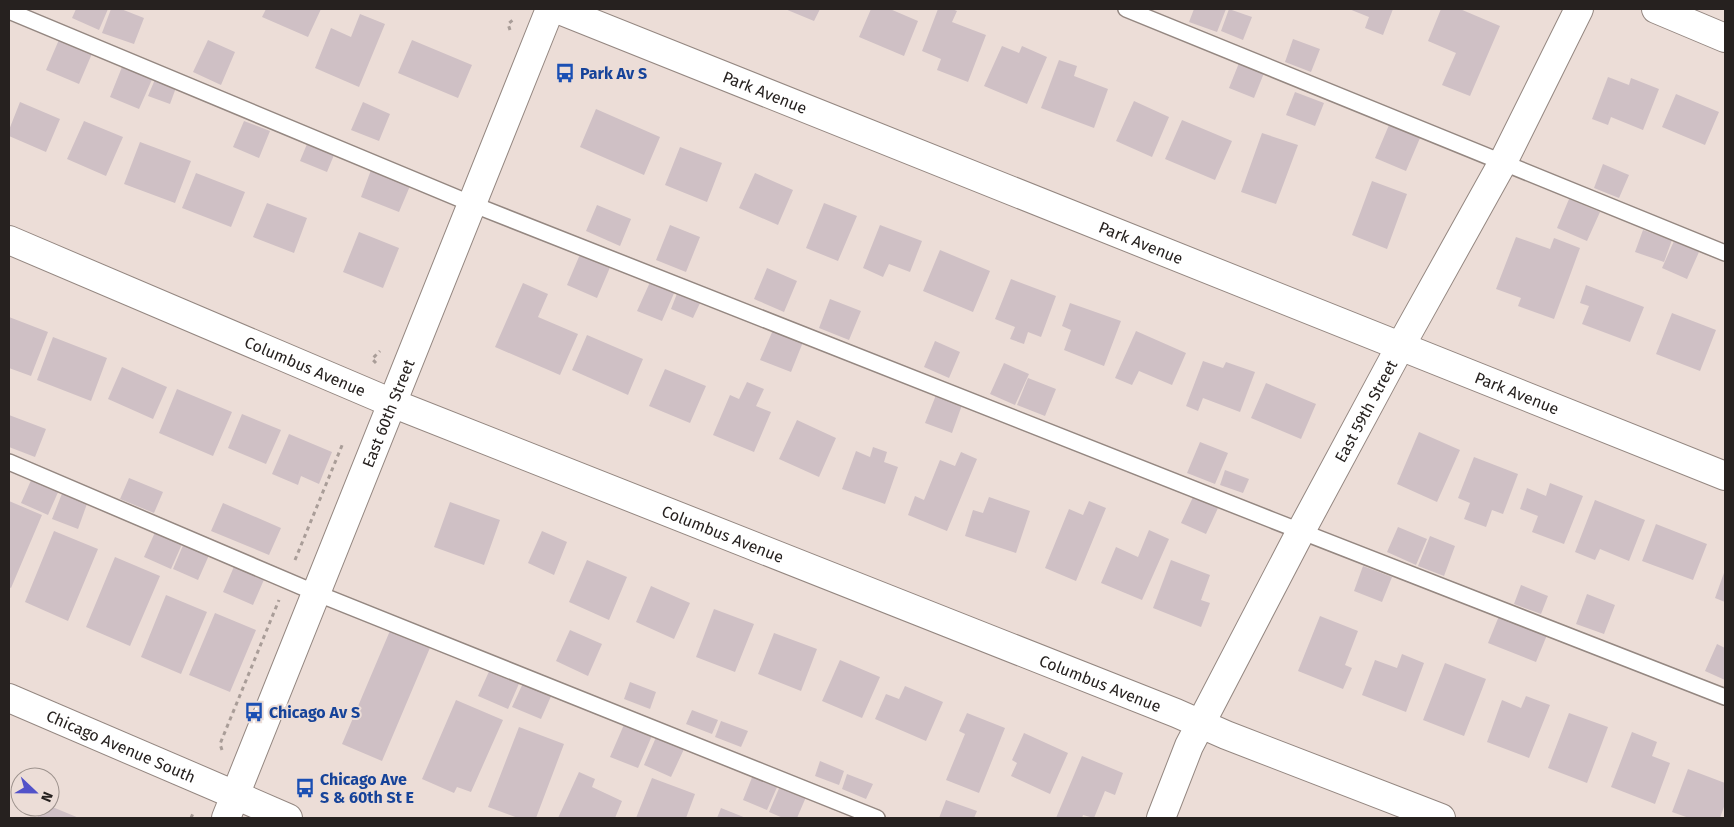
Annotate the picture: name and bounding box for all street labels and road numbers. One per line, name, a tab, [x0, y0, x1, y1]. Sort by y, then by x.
street label: Park Avenue	[720, 67, 810, 118]
street label: Park Avenue	[1096, 218, 1186, 268]
street label: Columbus Avenue	[242, 332, 368, 401]
street label: East 60th Street	[358, 356, 419, 470]
street label: East 59th Street	[1331, 357, 1401, 466]
street label: Park Avenue	[1472, 368, 1562, 419]
street label: Columbus Avenue	[659, 502, 786, 567]
street label: Columbus Avenue	[1037, 651, 1164, 716]
street label: Chicago Avenue South	[43, 706, 198, 787]

